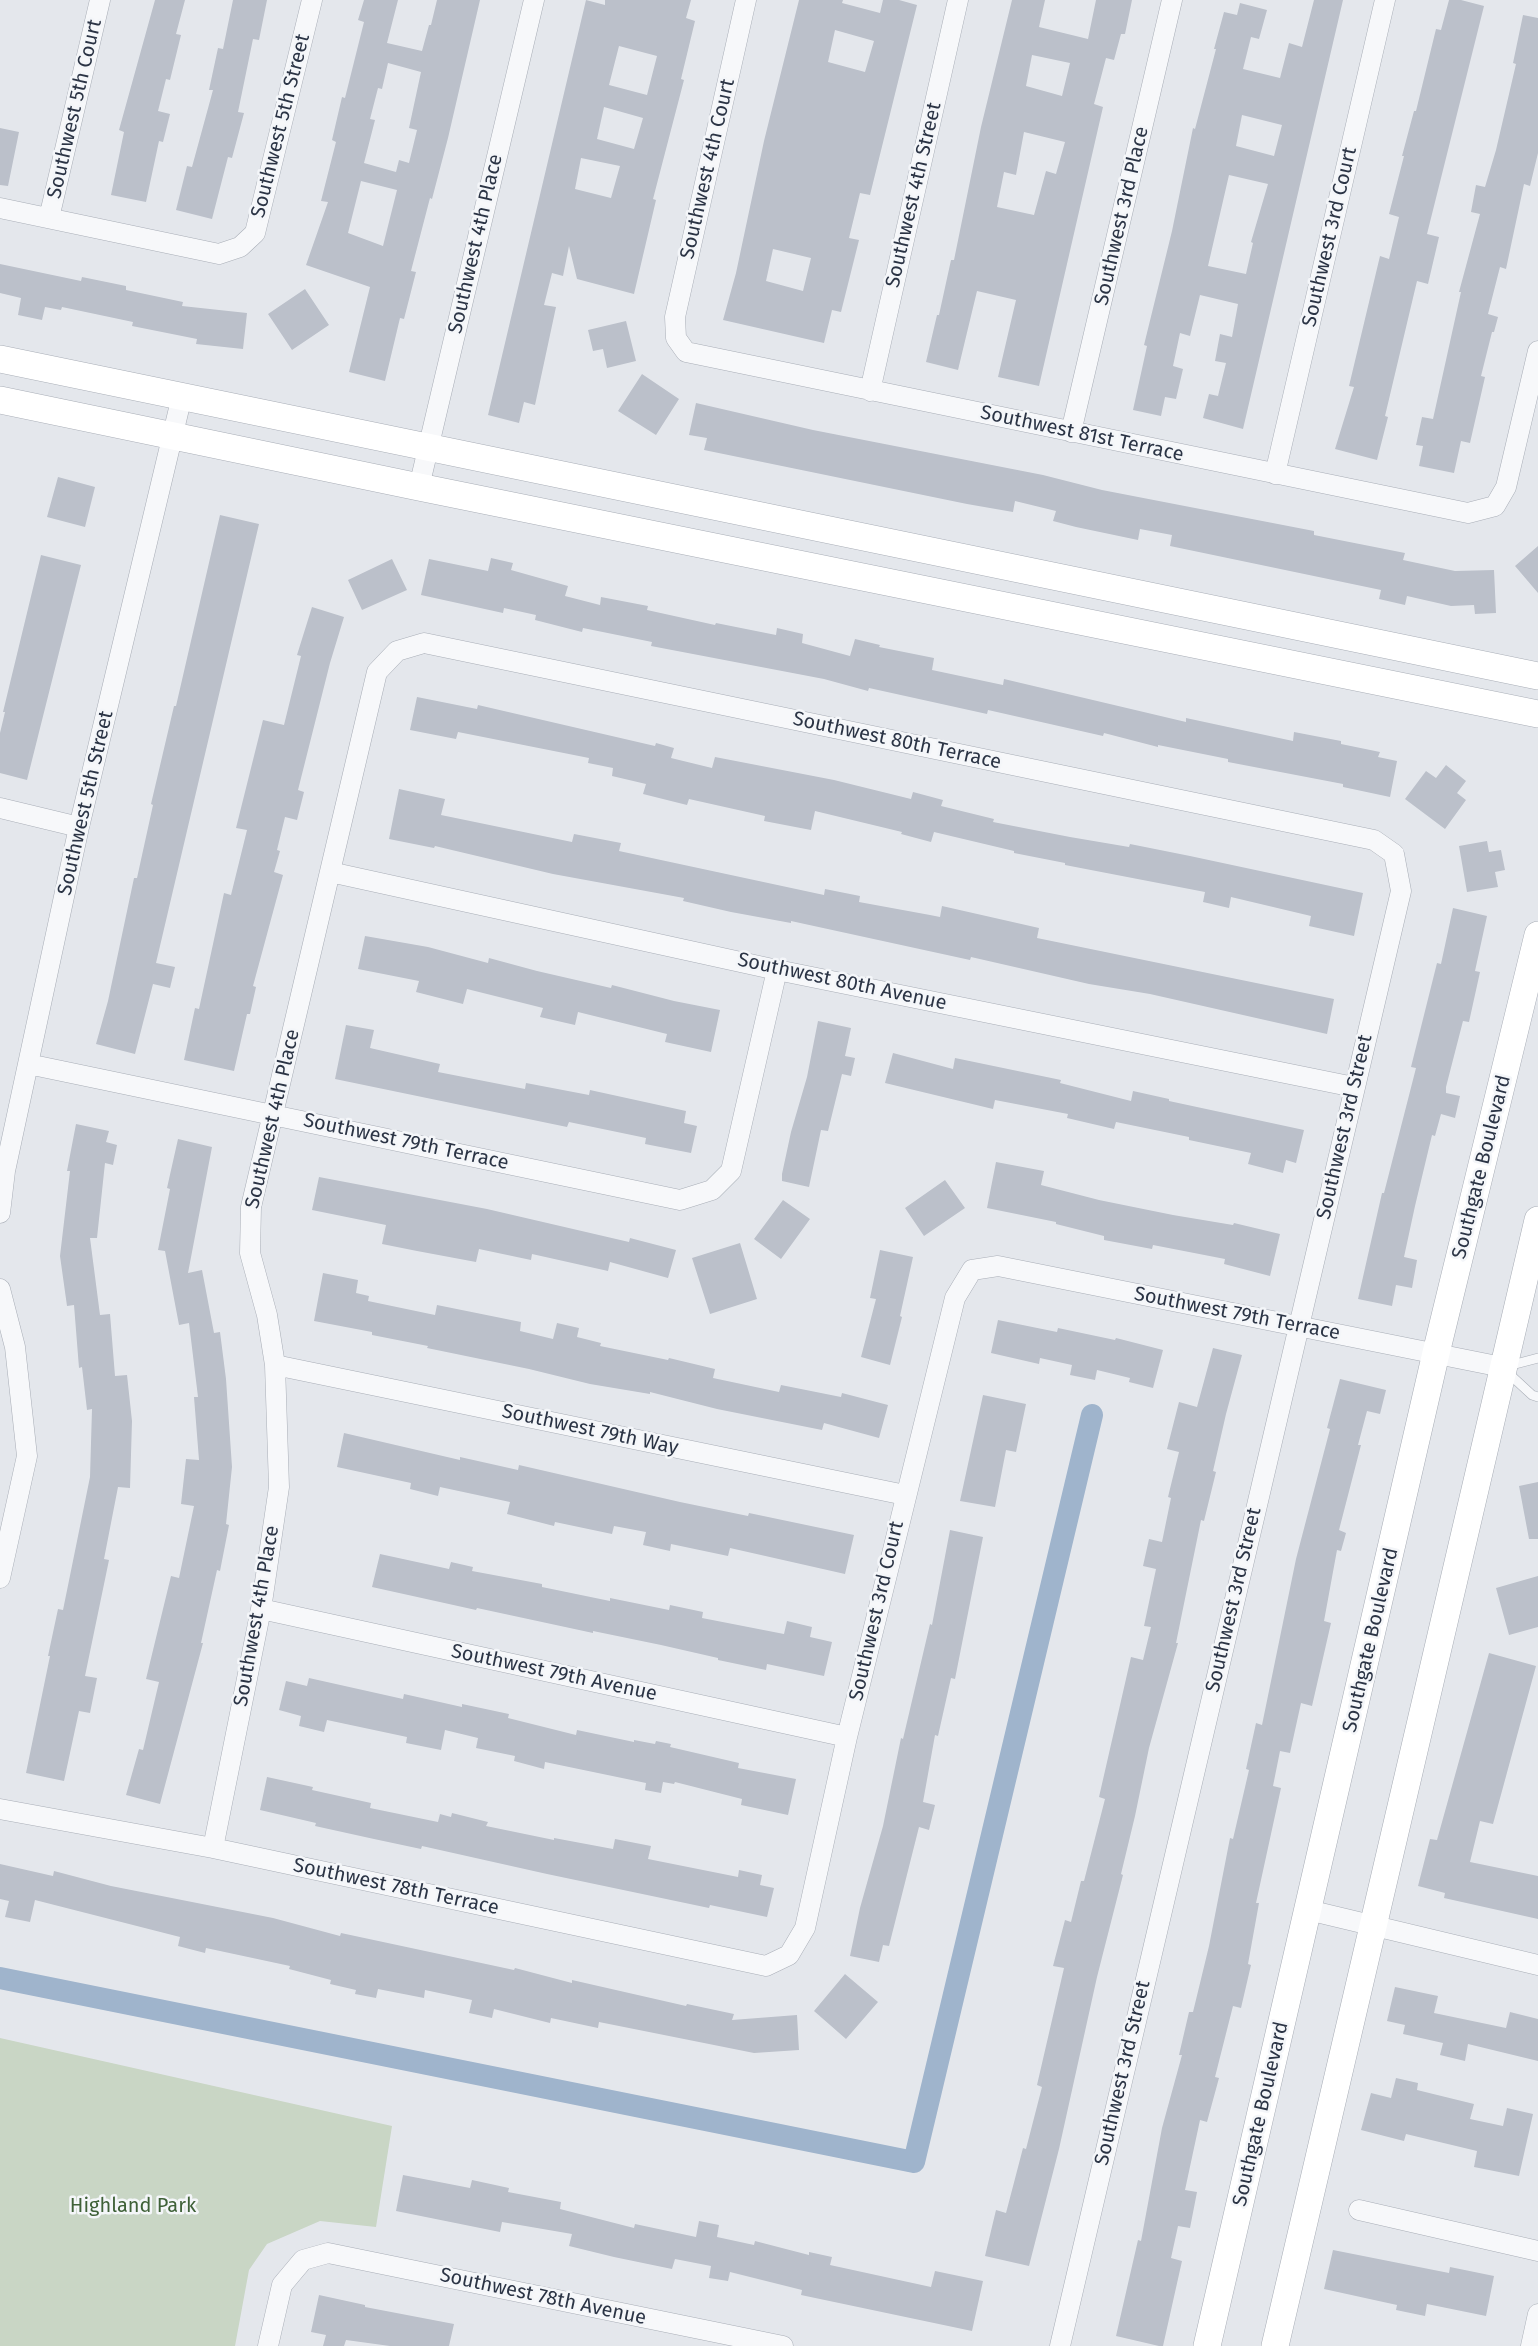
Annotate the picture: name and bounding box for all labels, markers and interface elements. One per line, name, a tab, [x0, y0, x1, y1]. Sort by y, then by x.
street label: Southwest 5th Court	[43, 17, 107, 201]
street label: Southwest 5th Street	[247, 32, 315, 220]
street label: Southwest 4th Court	[676, 77, 740, 261]
street label: Southwest 4th Street	[881, 100, 947, 290]
street label: Southwest 3rd Place	[1090, 124, 1154, 308]
street label: Southwest 3rd Court	[1298, 145, 1362, 329]
street label: Southwest 4th Place	[444, 152, 508, 336]
street label: Southwest 81st Terrace	[978, 401, 1186, 467]
street label: Southwest 80th Terrace	[791, 707, 1003, 775]
street label: Southwest 5th Street	[53, 708, 119, 898]
street label: Southwest 80th Avenue	[735, 948, 949, 1016]
street label: Southwest 4th Place	[241, 1027, 305, 1211]
street label: Southwest 3rd Street	[1312, 1032, 1378, 1222]
street label: Southgate Boulevard	[1448, 1073, 1516, 1261]
street label: Southwest 79th Terrace	[301, 1109, 511, 1175]
street label: Southwest 79th Terrace	[1132, 1282, 1342, 1346]
street label: Southwest 79th Way	[500, 1400, 680, 1460]
street label: Southwest 3rd Street	[1201, 1505, 1267, 1695]
street label: Southwest 3rd Court	[845, 1519, 909, 1703]
street label: Southwest 4th Place	[229, 1524, 285, 1708]
street label: Southgate Boulevard	[1338, 1545, 1404, 1735]
street label: Southwest 79th Avenue	[449, 1639, 659, 1707]
street label: Southwest 78th Terrace	[291, 1853, 501, 1921]
street label: Southwest 3rd Street	[1090, 1978, 1156, 2168]
street label: Southgate Boulevard	[1228, 2019, 1294, 2209]
park label: Highland Park	[70, 2194, 196, 2218]
street label: Southwest 78th Avenue	[438, 2263, 648, 2331]

